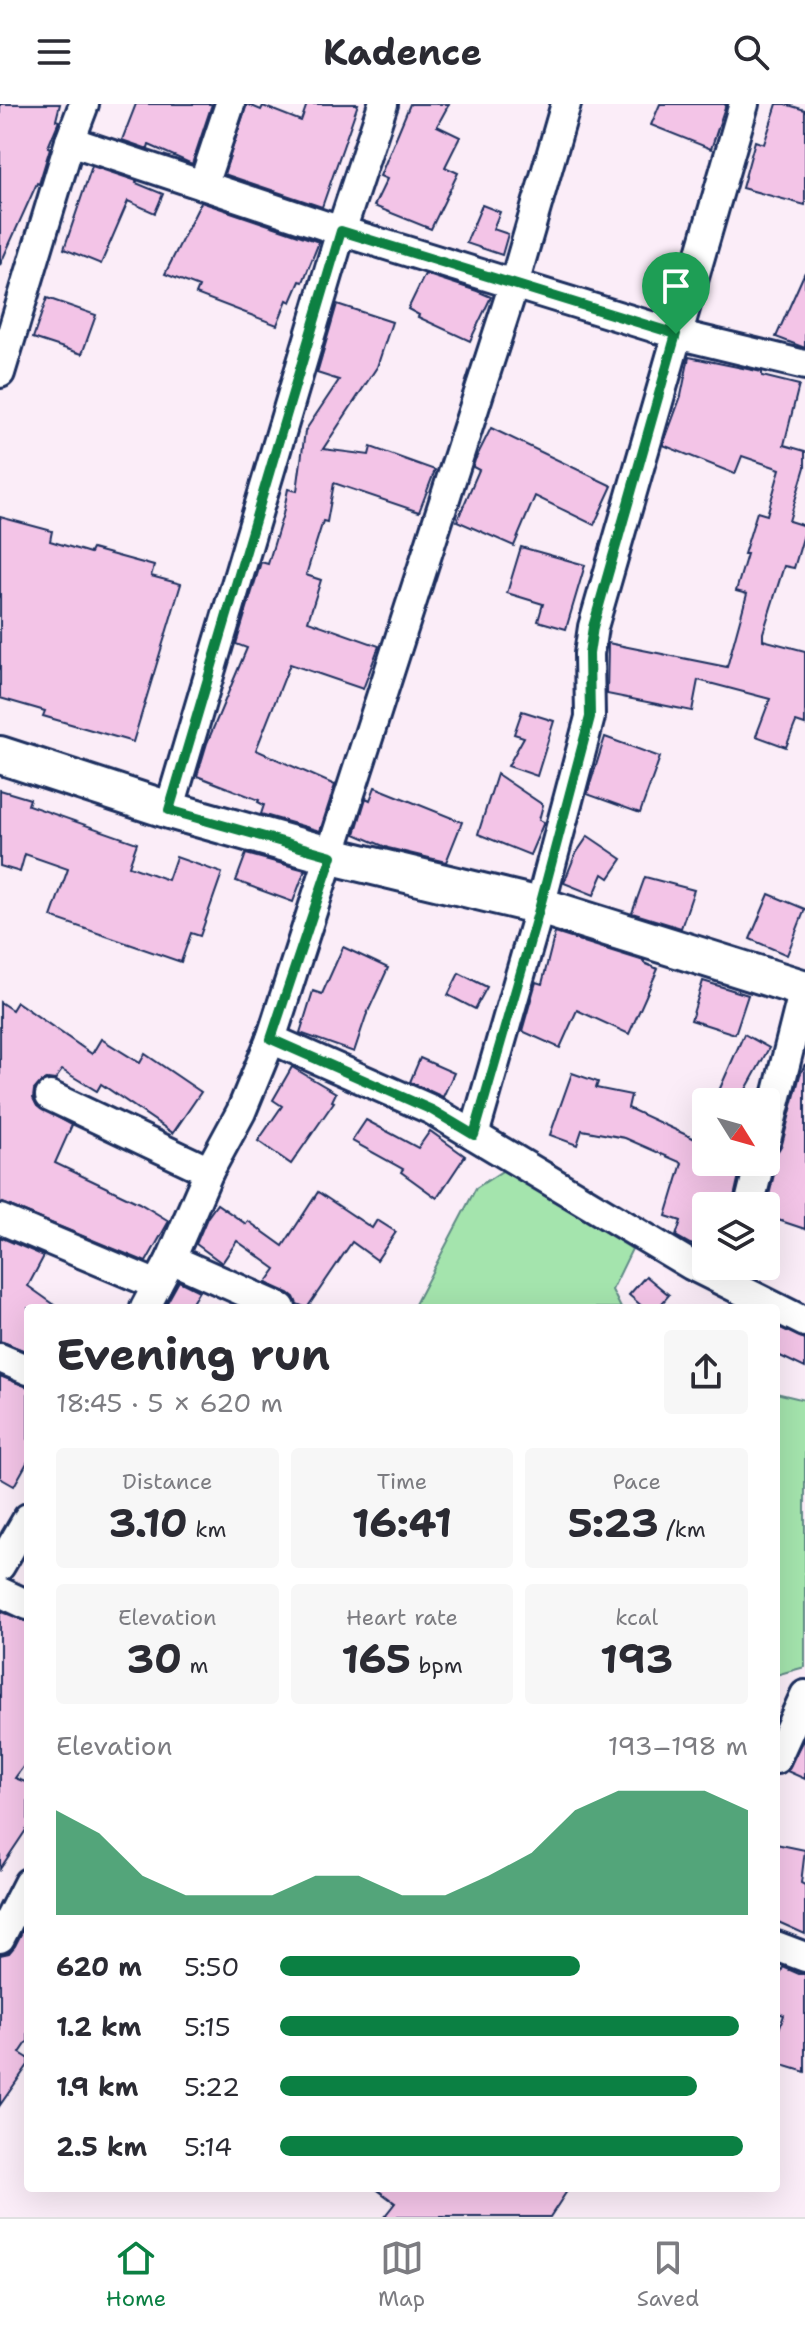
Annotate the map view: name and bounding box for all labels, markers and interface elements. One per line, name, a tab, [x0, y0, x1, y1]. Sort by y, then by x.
text: Kadence	[323, 28, 482, 77]
icon: menu	[32, 30, 76, 74]
icon: search	[729, 30, 773, 74]
pin	[642, 252, 710, 334]
icon: arrive	[654, 264, 698, 308]
north arrow	[692, 1088, 780, 1176]
map controls	[692, 1088, 780, 1280]
button: layers	[692, 1192, 780, 1280]
text: Evening run	[56, 1325, 330, 1384]
button: share	[664, 1330, 748, 1414]
text: 18:45 · 5 × 620 m	[56, 1385, 283, 1420]
text: Distance	[122, 1467, 212, 1496]
text: Time	[377, 1467, 427, 1496]
text: Pace	[612, 1467, 661, 1496]
text: 3.10	[108, 1496, 188, 1550]
text: 16:41	[352, 1496, 452, 1550]
text: 5:23	[568, 1496, 659, 1550]
text: km	[188, 1515, 226, 1544]
text: /km	[659, 1515, 706, 1544]
text: Elevation	[118, 1603, 217, 1632]
text: Heart rate	[346, 1603, 458, 1632]
text: kcal	[615, 1603, 658, 1632]
text: 30	[126, 1632, 182, 1686]
text: 165	[341, 1632, 411, 1686]
text: 193	[600, 1632, 673, 1686]
text: m	[182, 1651, 208, 1680]
text: bpm	[411, 1651, 463, 1680]
text: Elevation	[56, 1728, 172, 1763]
text: 193–198 m	[608, 1728, 748, 1763]
text: 620 m	[56, 1949, 142, 1984]
text: 5:50	[184, 1949, 239, 1984]
text: 1.2 km	[56, 2009, 141, 2044]
text: 5:15	[184, 2009, 231, 2044]
text: 1.9 km	[56, 2069, 138, 2104]
text: 5:22	[184, 2069, 240, 2104]
text: 2.5 km	[56, 2129, 147, 2164]
text: 5:14	[184, 2129, 232, 2164]
tab: Home	[106, 2236, 166, 2313]
tab: Map	[378, 2236, 425, 2313]
tab: Saved	[637, 2236, 699, 2313]

